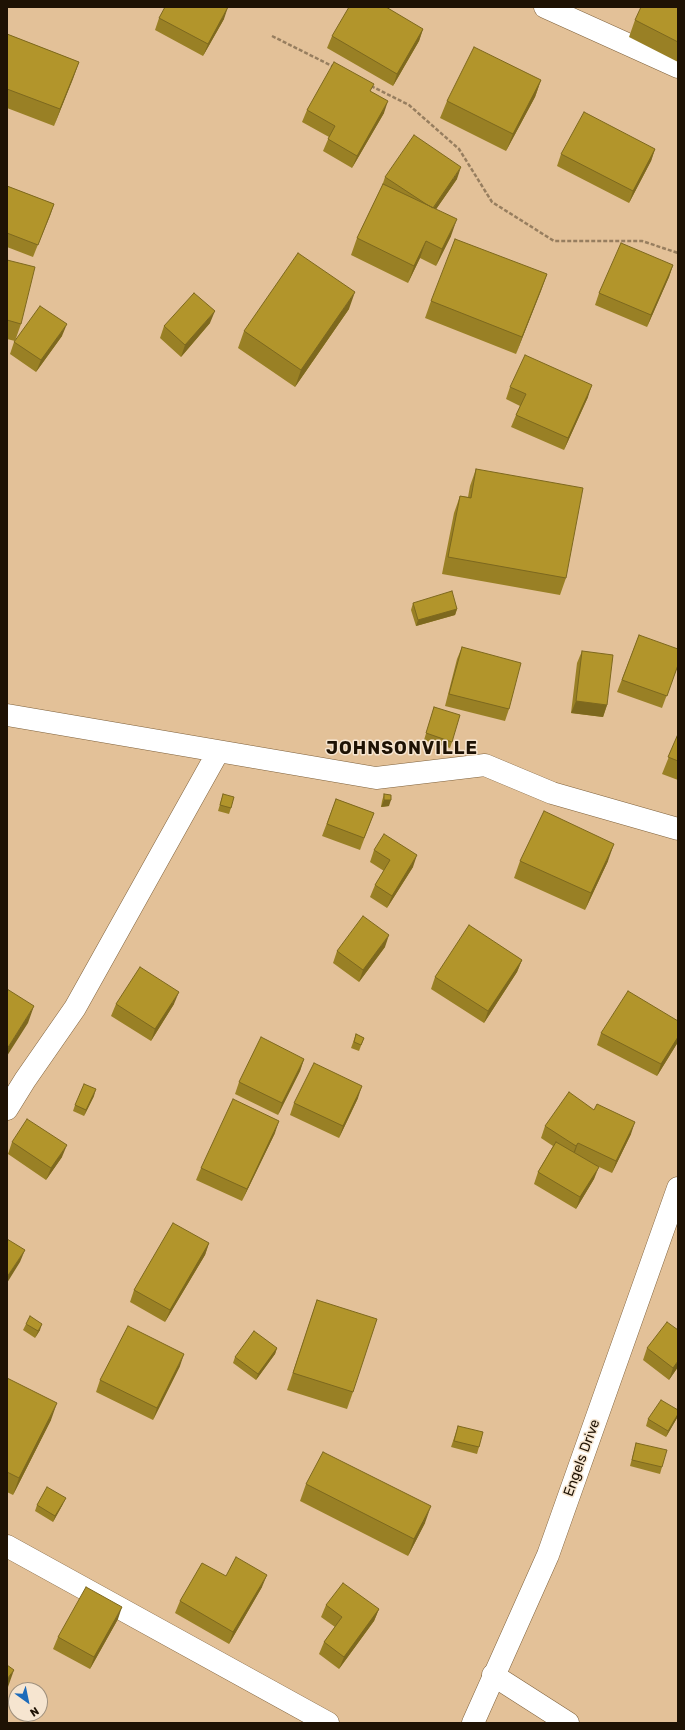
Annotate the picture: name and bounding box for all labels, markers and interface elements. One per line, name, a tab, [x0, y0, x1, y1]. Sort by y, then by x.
district label: JOHNSONVILLE	[326, 738, 478, 760]
street label: Engels Drive	[560, 1417, 604, 1499]
north arrow	[8, 1682, 48, 1722]
text: N	[27, 1704, 41, 1719]

